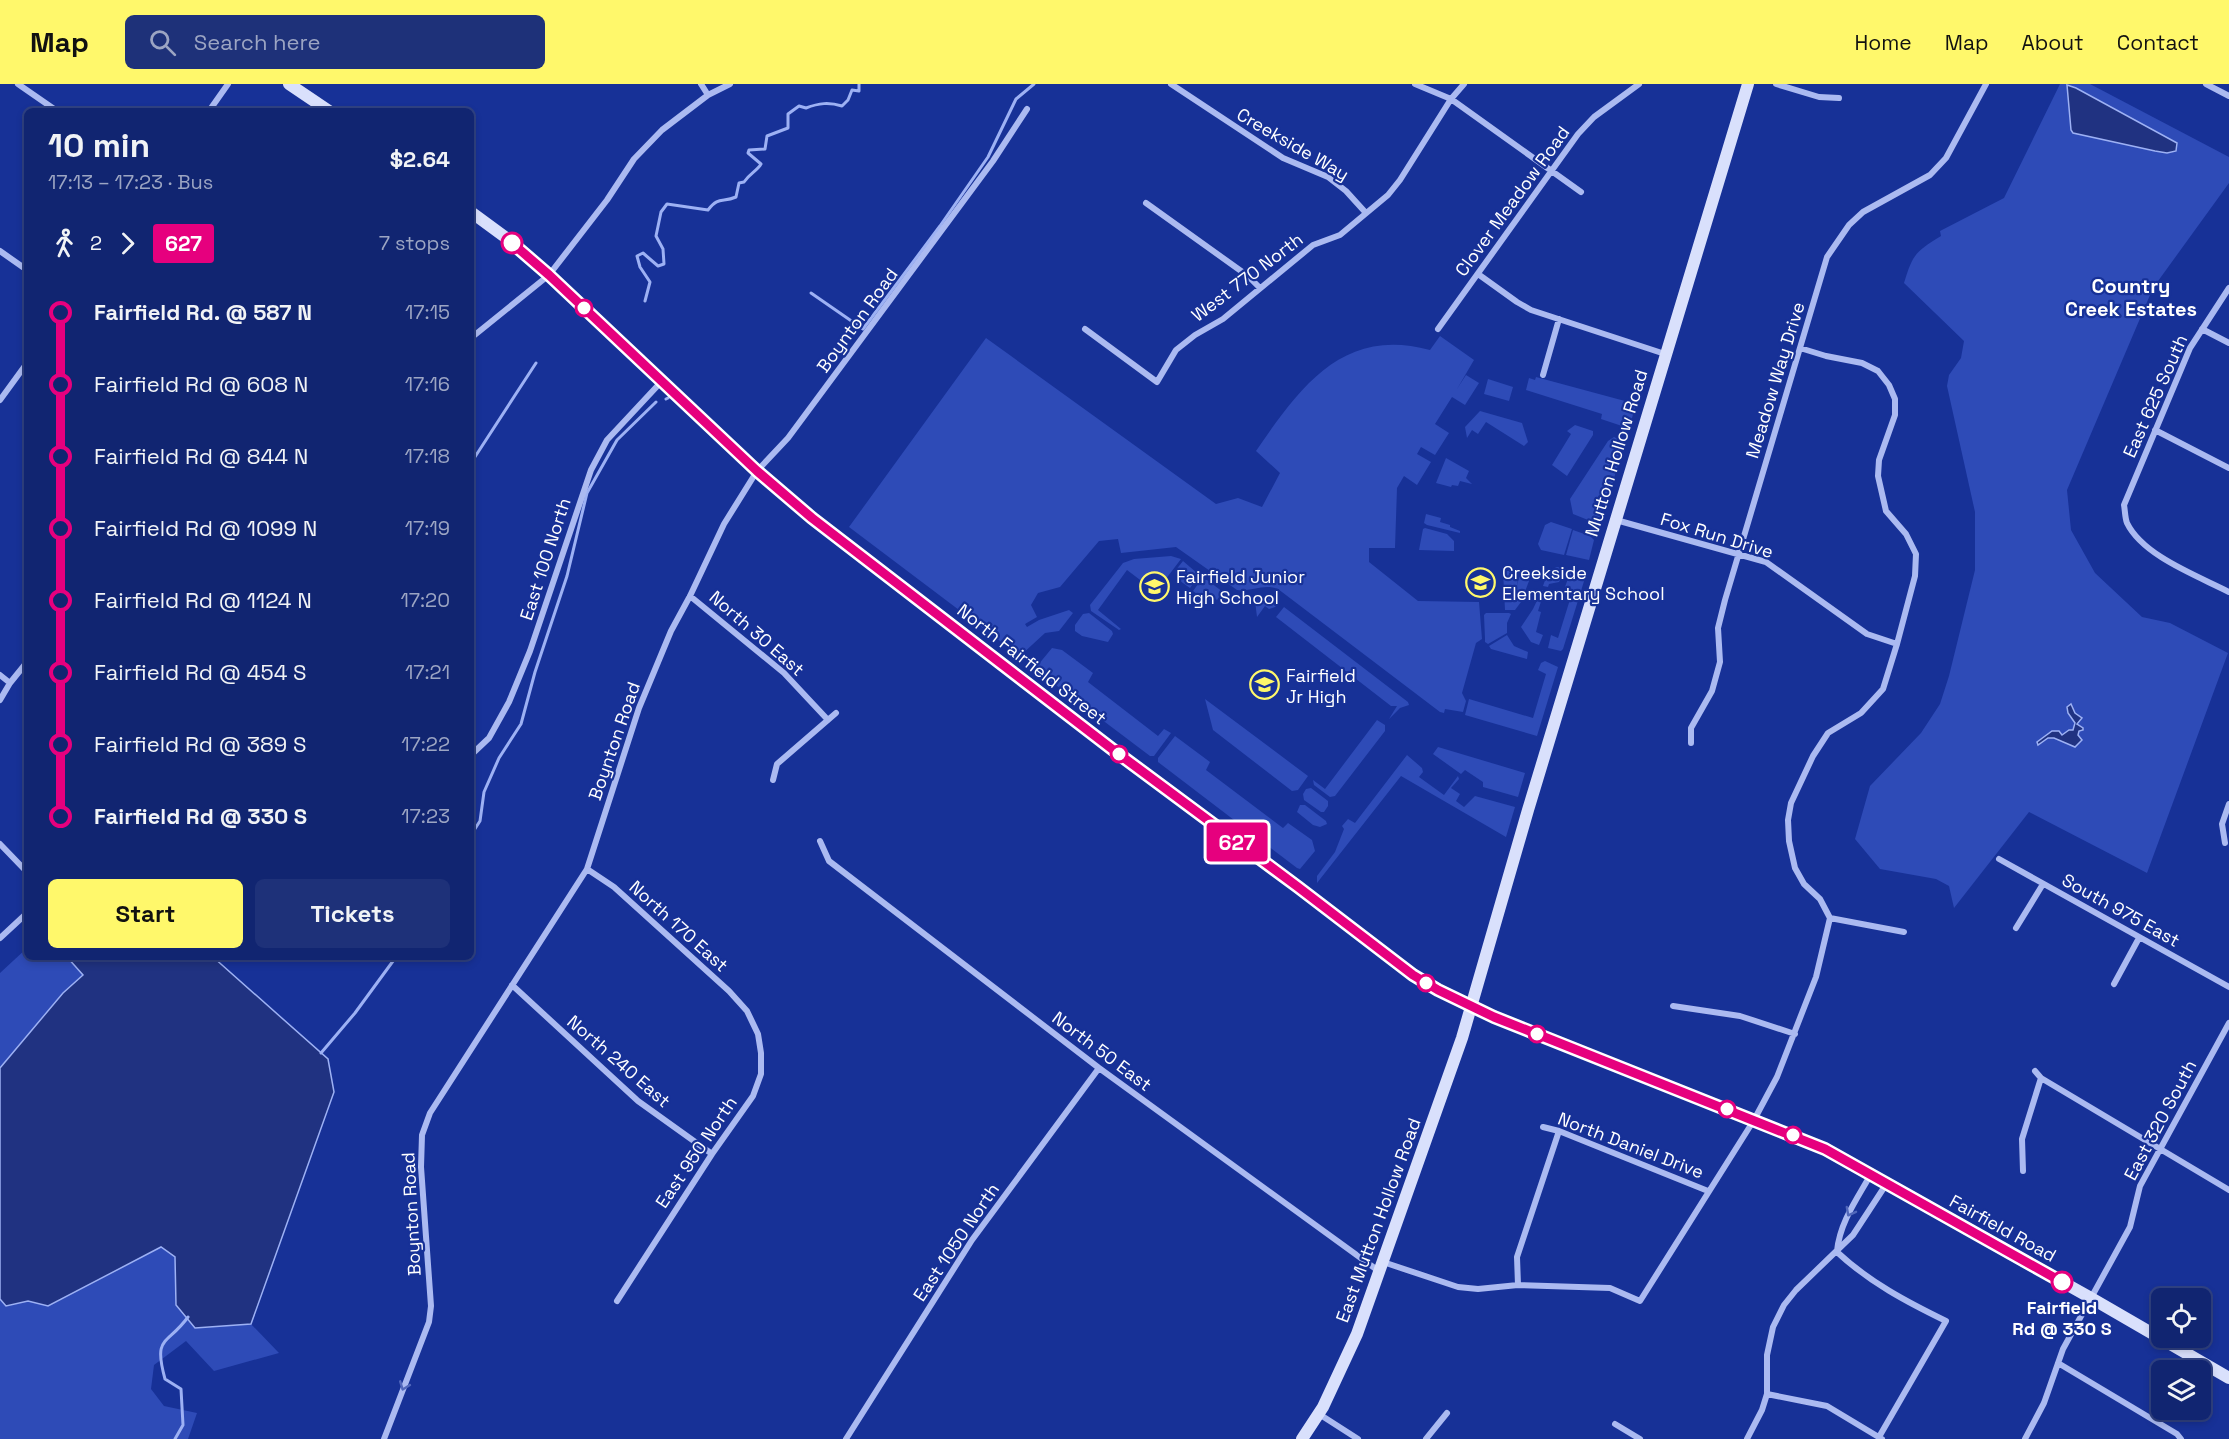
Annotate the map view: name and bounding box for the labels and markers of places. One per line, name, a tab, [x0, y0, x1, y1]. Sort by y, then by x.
unlabelled marker	[501, 232, 523, 254]
unlabelled marker	[575, 299, 593, 317]
place label: Creekside Elementary School	[1502, 561, 1665, 605]
place label: Fairfield Junior High School	[1176, 565, 1305, 609]
school or university icon: Creekside Elementary School	[1465, 566, 1497, 598]
school or university icon: Fairfield Junior High School	[1139, 570, 1171, 602]
place label: Fairfield Jr High	[1286, 664, 1356, 708]
school or university icon: Fairfield Jr High	[1249, 669, 1281, 701]
unlabelled marker	[1110, 745, 1128, 763]
unlabelled marker	[1417, 974, 1435, 992]
unlabelled marker	[1528, 1025, 1546, 1043]
unlabelled marker	[1718, 1100, 1736, 1118]
unlabelled marker	[1784, 1126, 1802, 1144]
marker: Fairfield Rd @ 330 S	[2051, 1271, 2073, 1293]
place label: Fairfield Rd @ 330 S	[2012, 1296, 2112, 1340]

